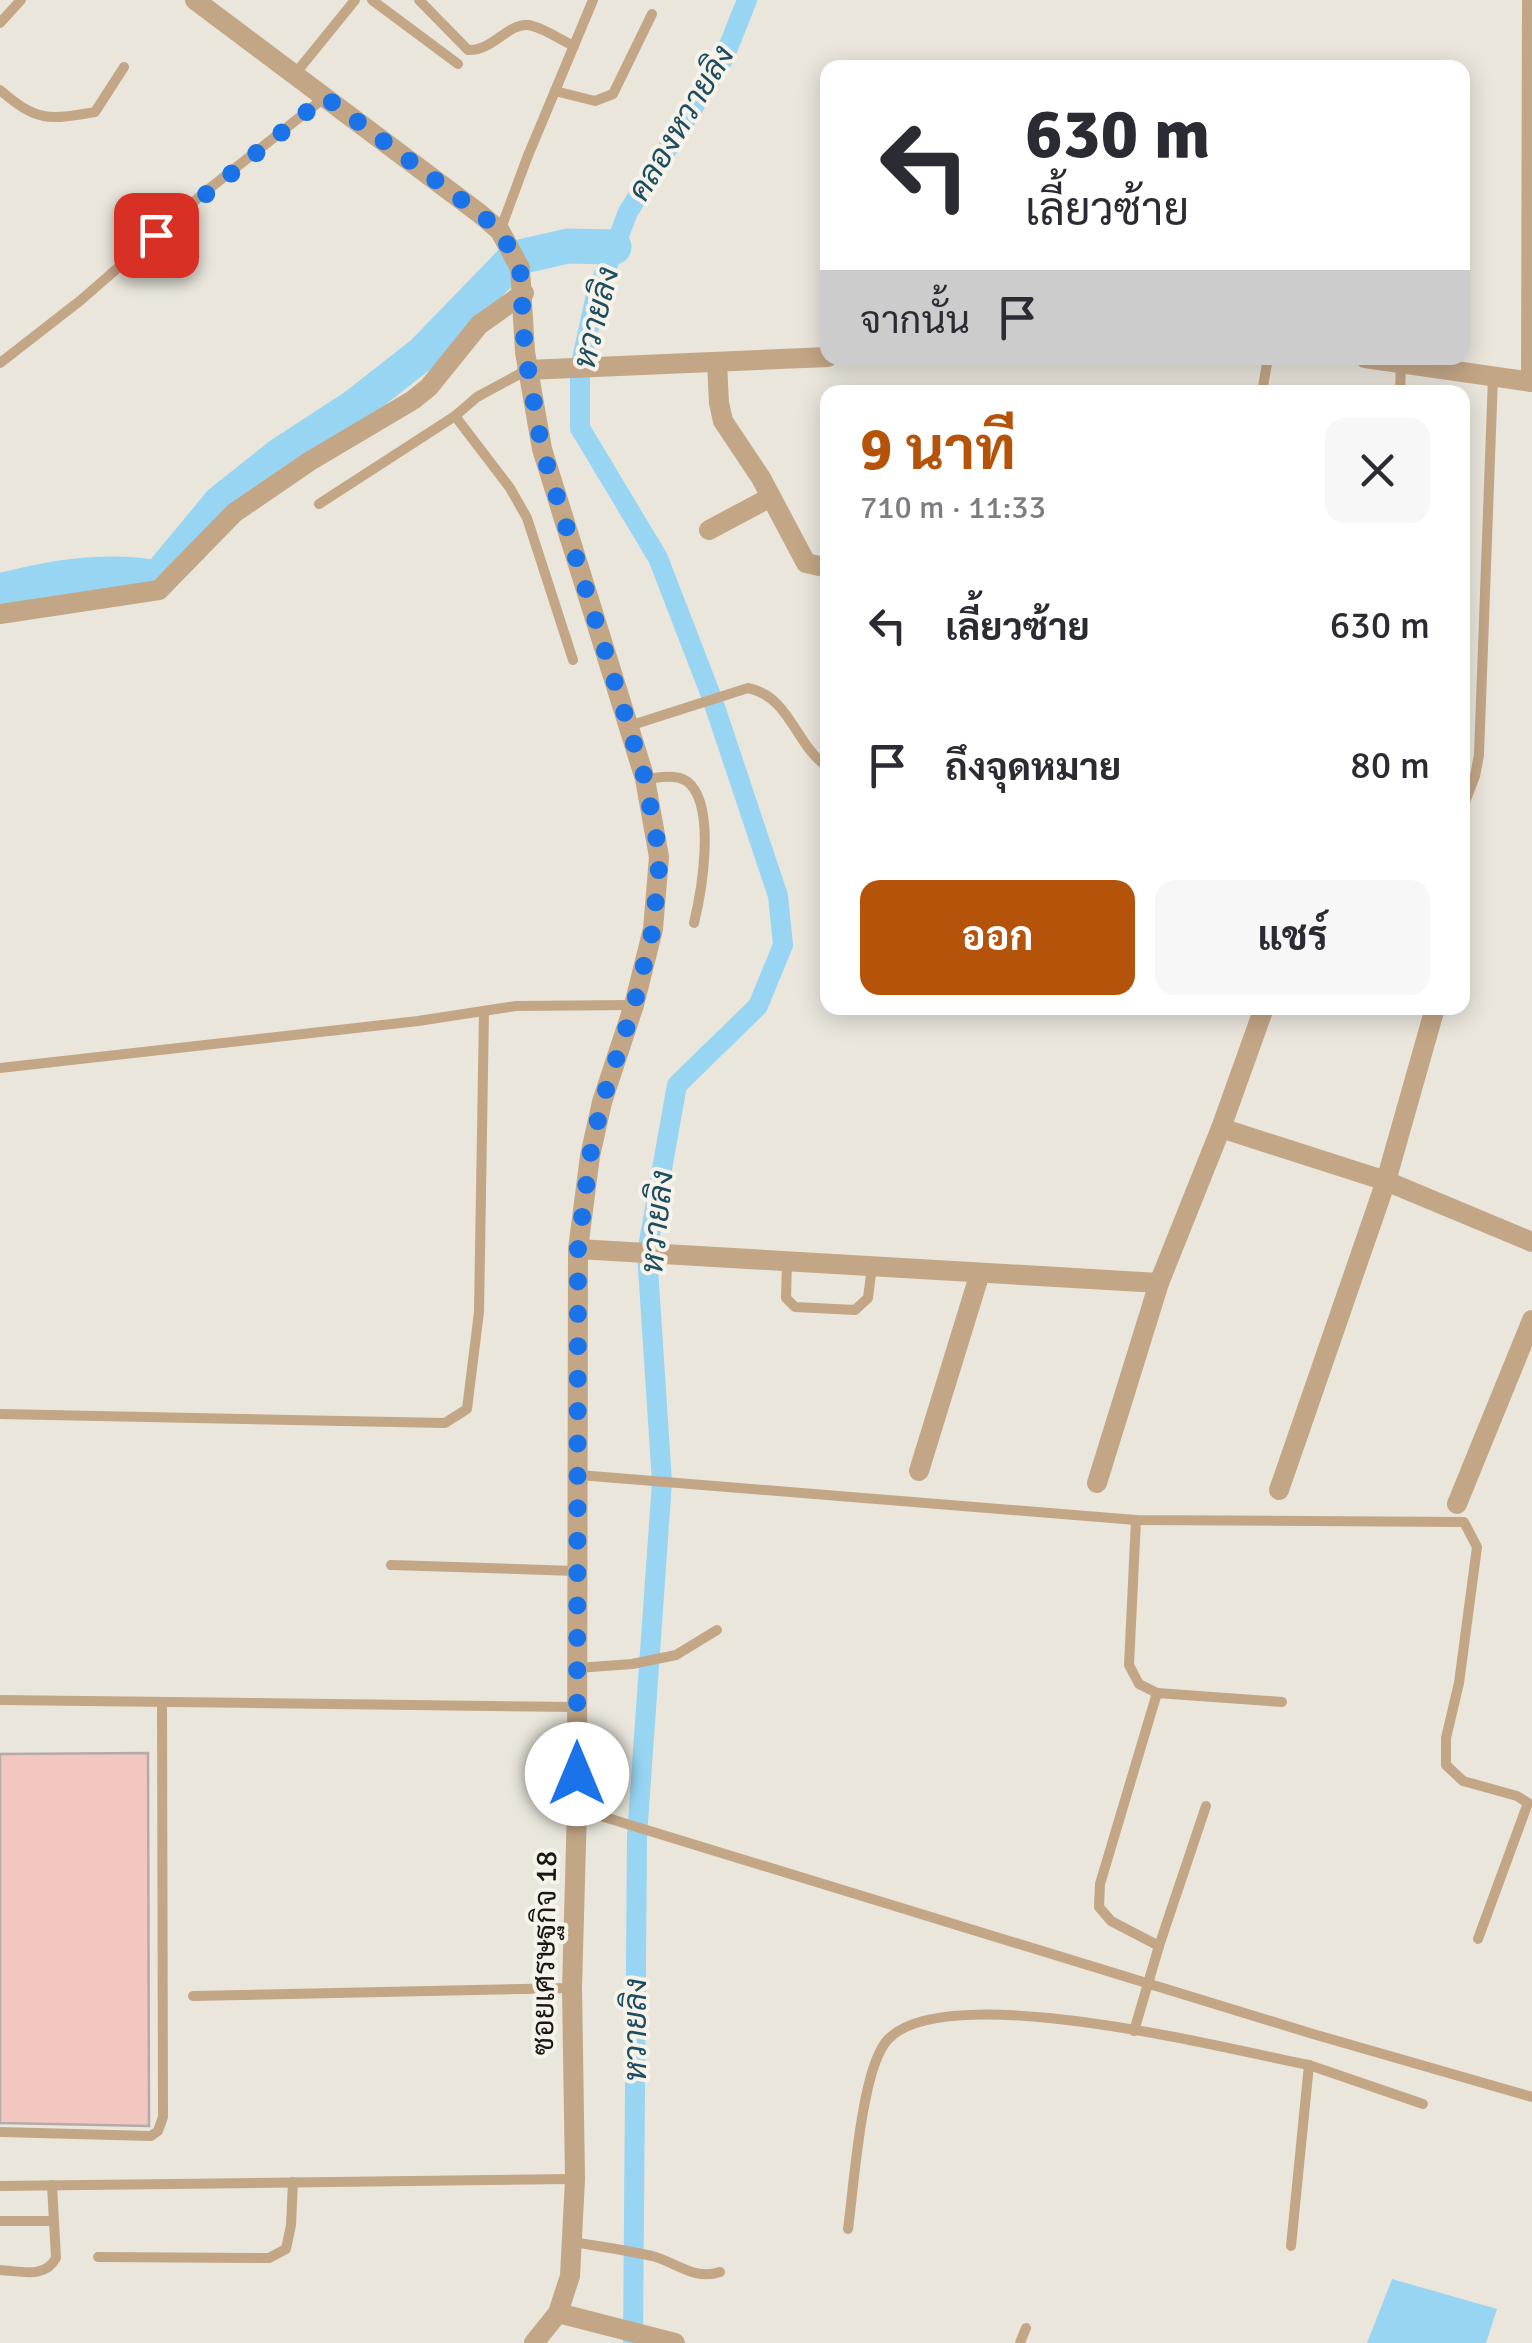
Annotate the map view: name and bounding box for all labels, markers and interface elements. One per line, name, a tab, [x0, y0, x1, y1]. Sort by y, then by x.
water label: คลองหวายลิง	[619, 38, 743, 208]
text: 630 m	[1025, 91, 1210, 177]
icon: left	[860, 100, 990, 230]
text: เลี้ยวซ้าย	[1025, 183, 1189, 238]
pin	[114, 193, 199, 278]
icon: arrive	[129, 208, 184, 263]
water label: หวายลิง	[565, 263, 627, 373]
icon: arrive	[990, 290, 1045, 345]
text: จากนั้น	[860, 297, 970, 344]
text: 9 นาที	[860, 413, 1016, 487]
button: close	[1325, 418, 1430, 523]
text: 710 m · 11:33	[860, 488, 1046, 527]
icon: left	[860, 598, 915, 653]
text: 630 m	[1330, 602, 1430, 649]
text: เลี้ยวซ้าย	[945, 604, 1090, 651]
icon: arrive	[860, 738, 915, 793]
text: 80 m	[1350, 742, 1430, 789]
text: ถึงจุดหมาย	[945, 744, 1121, 791]
button: ออก	[860, 880, 1135, 995]
button: แชร์	[1155, 880, 1430, 995]
water label: หวายลิง	[632, 1168, 682, 1276]
position arrow	[525, 1722, 629, 1826]
street label: ซอยเศรษฐกิจ 18	[525, 1850, 566, 2056]
water label: หวายลิง	[616, 1978, 655, 2082]

